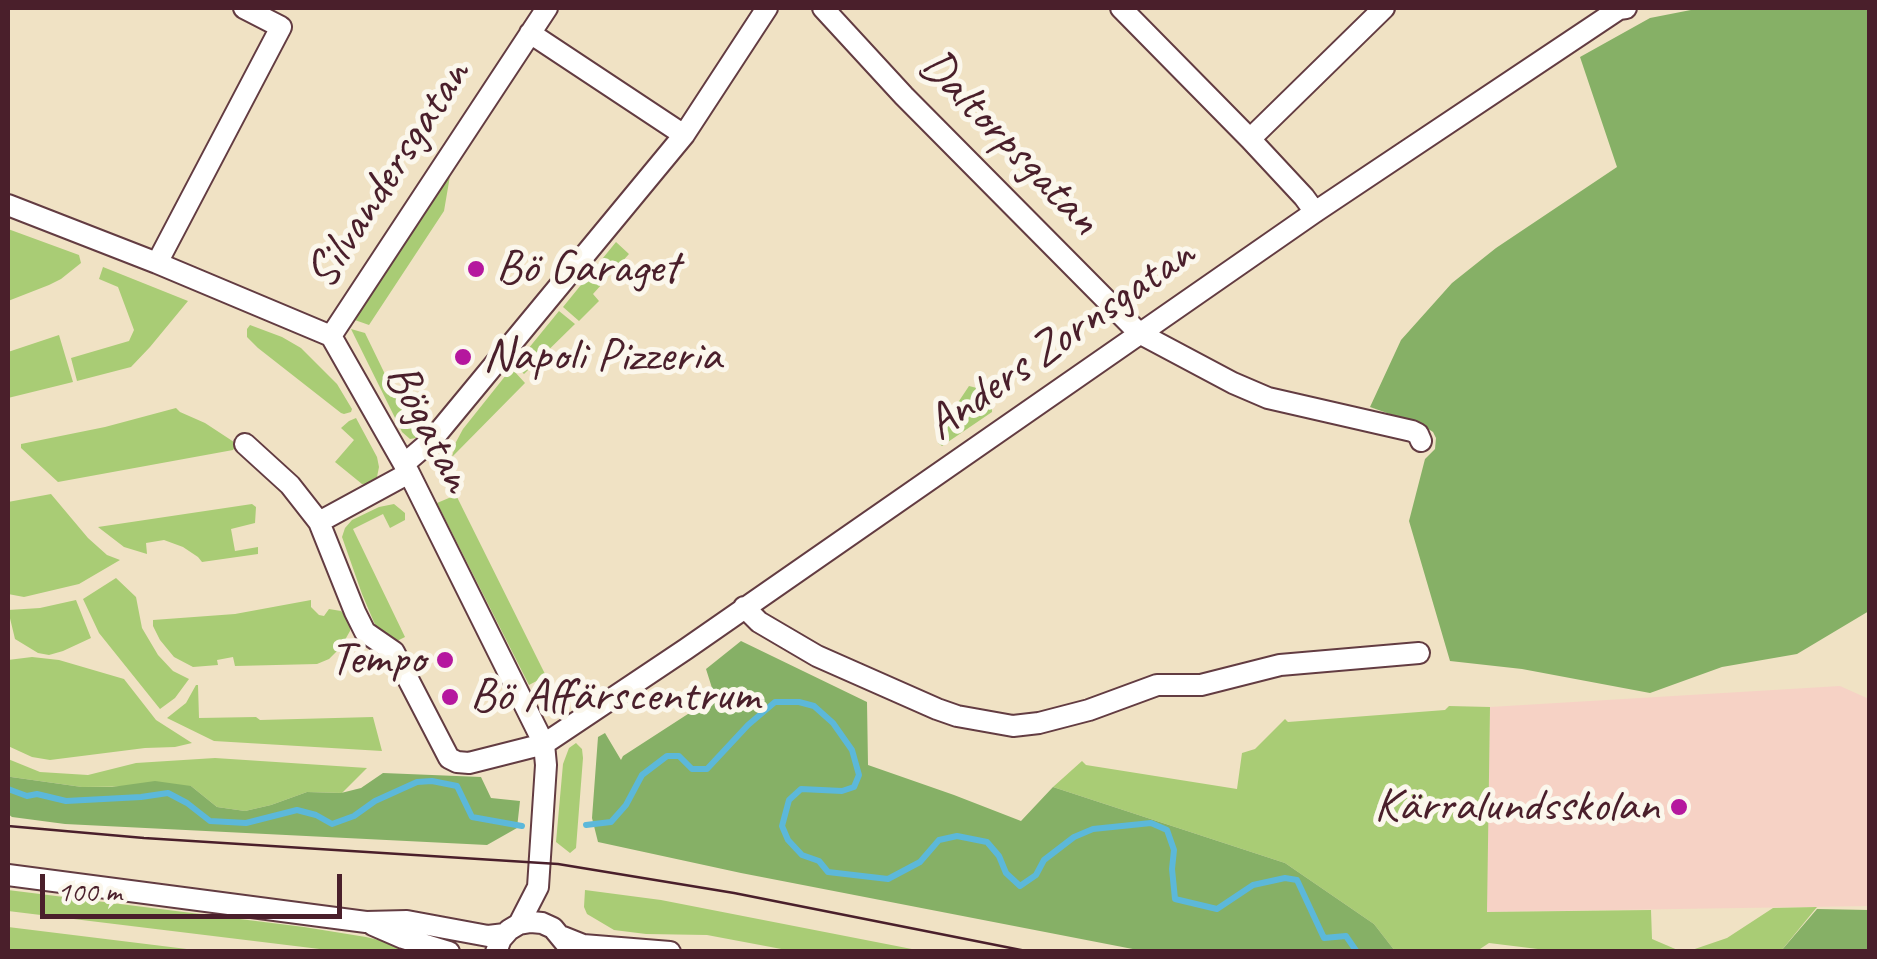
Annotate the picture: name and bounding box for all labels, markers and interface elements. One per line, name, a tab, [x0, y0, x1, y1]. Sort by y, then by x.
street label: Daltorpsgatan	[906, 38, 1112, 248]
street label: Silvandersgatan	[294, 50, 484, 300]
street label: Anders Zornsgatan	[916, 226, 1206, 454]
place label: Bö Garaget	[496, 240, 679, 298]
marker: Bö Garaget	[465, 258, 487, 280]
place label: Napoli Pizzeria	[483, 328, 721, 386]
marker: Napoli Pizzeria	[452, 346, 474, 368]
street label: Bögatan	[370, 354, 486, 502]
place label: Tempo	[330, 631, 425, 689]
marker: Tempo	[434, 649, 456, 671]
place label: Bö Affärscentrum	[470, 668, 759, 726]
marker: Bö Affärscentrum	[439, 686, 461, 708]
place label: Kärralundsskolan	[1374, 778, 1659, 836]
marker: Kärralundsskolan	[1668, 796, 1690, 818]
scale bar	[45, 854, 348, 916]
text: 100 m	[57, 872, 122, 910]

